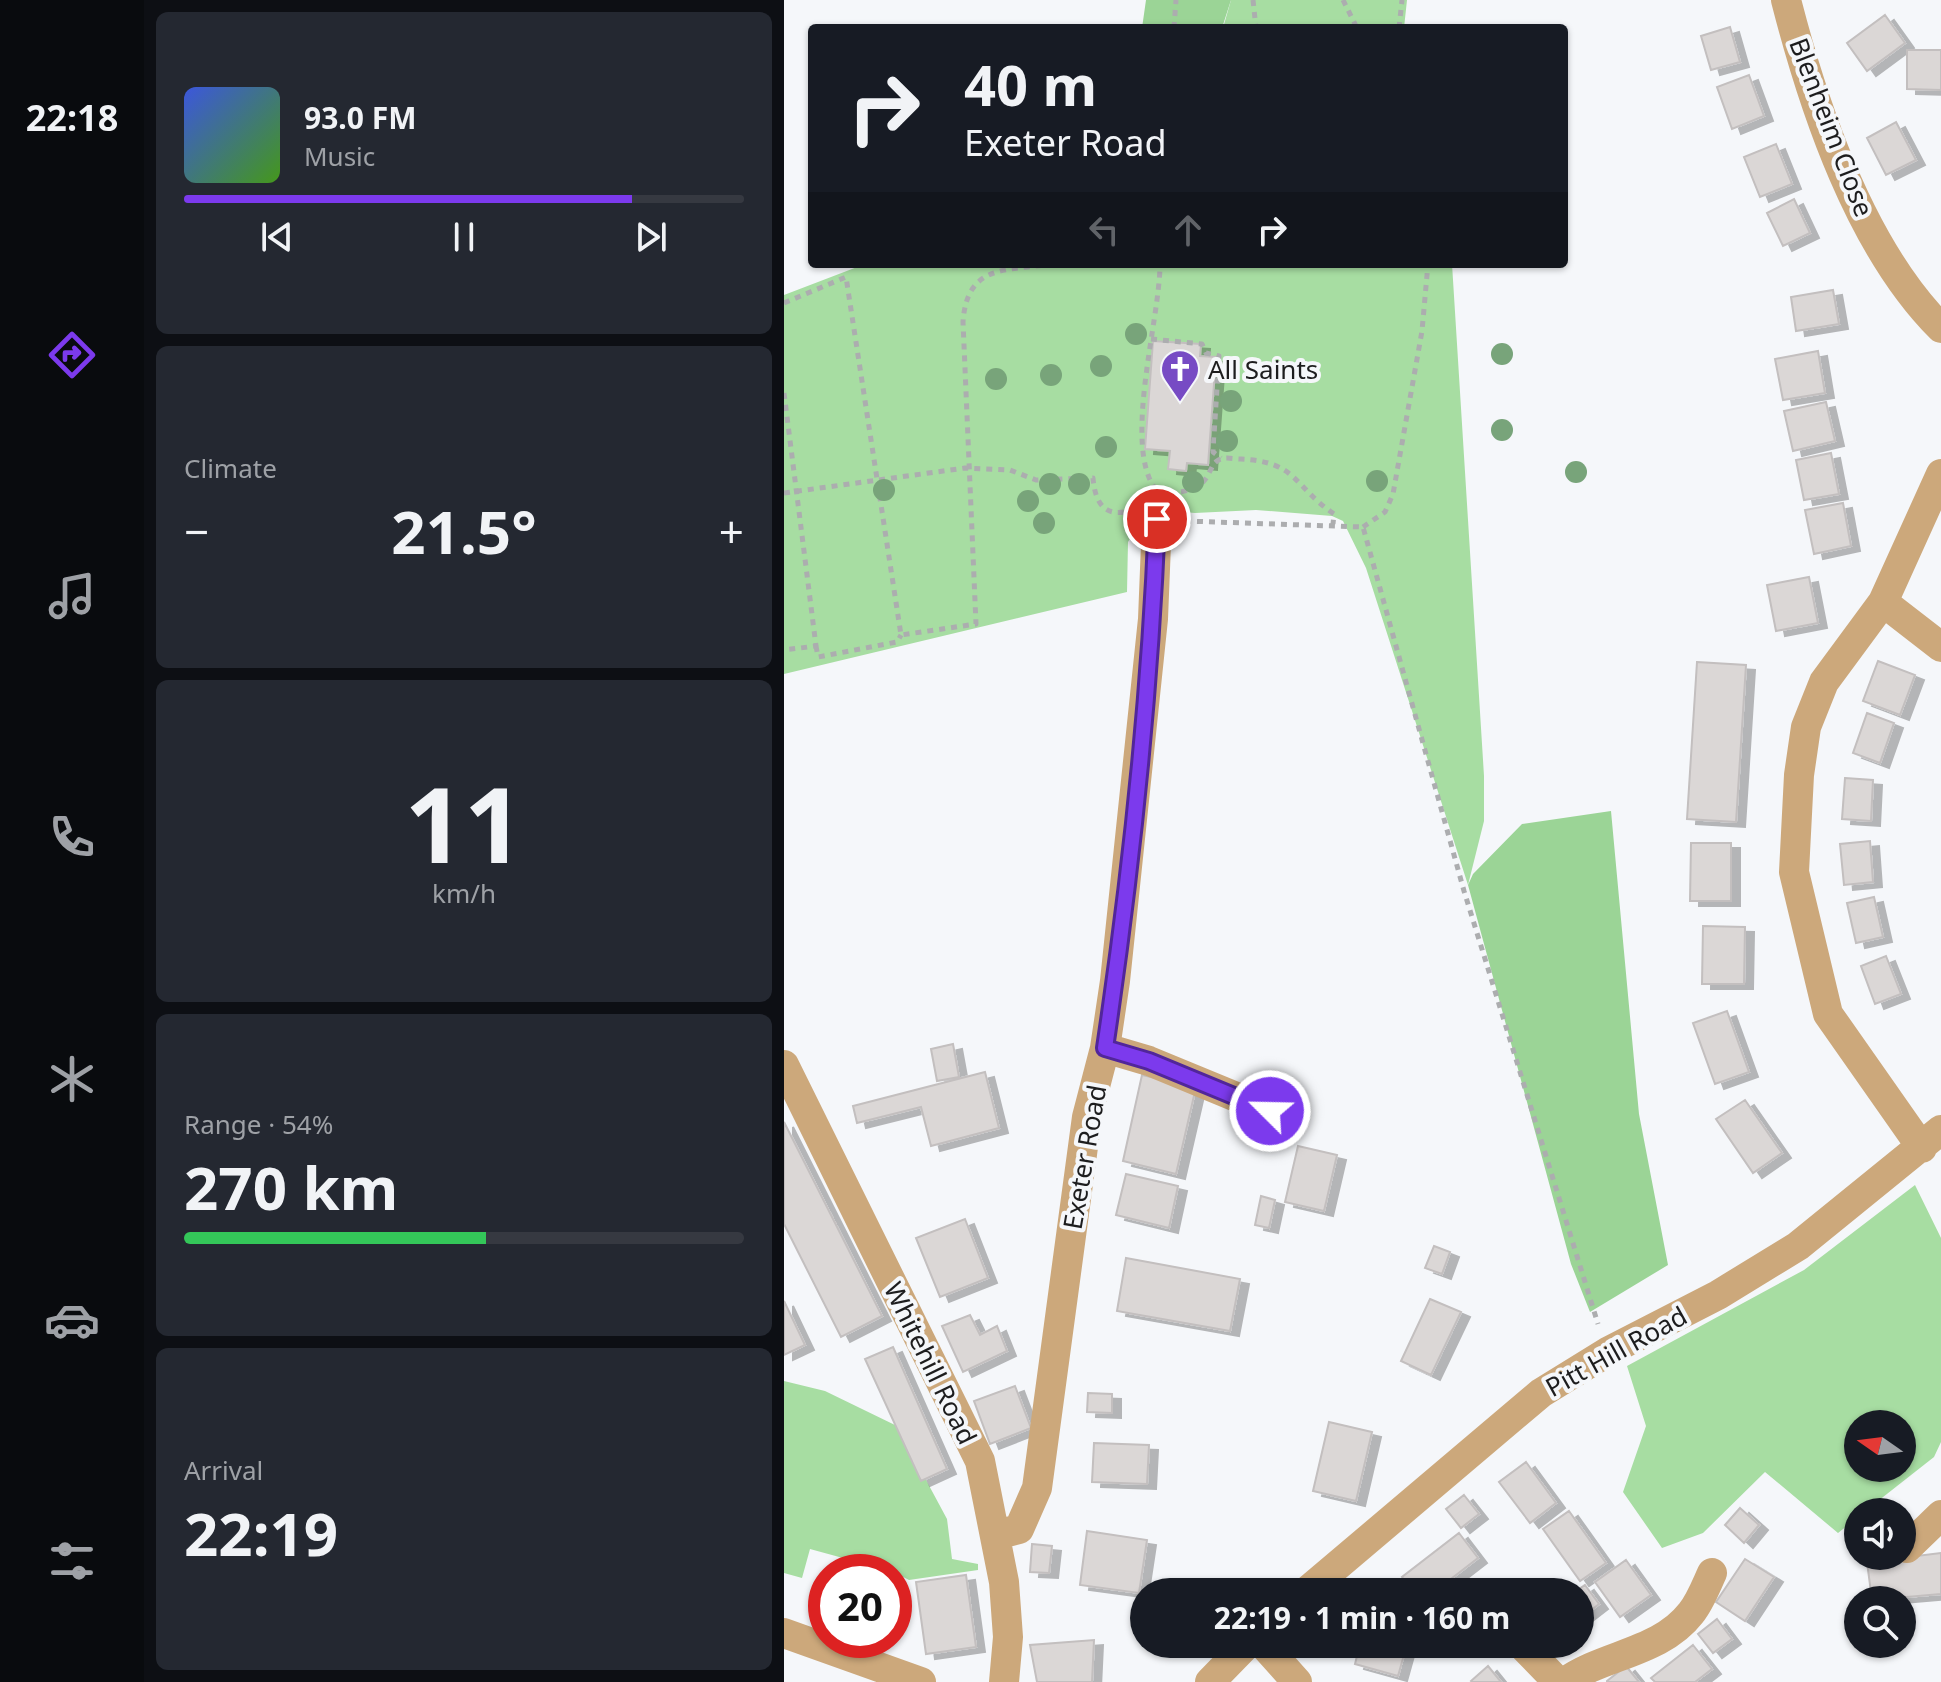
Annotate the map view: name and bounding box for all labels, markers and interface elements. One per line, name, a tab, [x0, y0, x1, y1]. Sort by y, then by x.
street label: Blenheim Close	[1781, 32, 1883, 222]
text: 40 m	[964, 46, 1097, 122]
icon: right	[832, 56, 936, 160]
text: 22:18	[26, 93, 118, 142]
text: 93.0 FM	[304, 97, 416, 138]
text: Exeter Road	[964, 118, 1167, 167]
text: Music	[304, 138, 375, 174]
icon: left	[1082, 208, 1126, 252]
icon: ahead	[1166, 208, 1210, 252]
icon: right	[1250, 208, 1294, 252]
icon: previous	[255, 215, 299, 259]
icon: pause	[442, 215, 486, 259]
icon: next	[629, 215, 673, 259]
icon: directions	[44, 327, 100, 383]
church icon: All Saints	[1159, 348, 1201, 403]
place label: All Saints	[1208, 351, 1318, 387]
text: Climate	[184, 450, 277, 486]
pin	[1123, 485, 1191, 553]
text: 21.5°	[391, 490, 537, 572]
icon: arrive	[1135, 497, 1179, 541]
text: −	[184, 501, 209, 561]
text: +	[719, 501, 744, 561]
icon: music	[44, 568, 100, 624]
text: 11	[405, 752, 523, 893]
icon: phone	[44, 809, 100, 865]
text: km/h	[432, 875, 496, 911]
icon: climate	[44, 1051, 100, 1107]
position arrow	[1228, 1069, 1312, 1153]
street label: Exeter Road	[1054, 1082, 1114, 1232]
text: Range · 54%	[184, 1106, 333, 1142]
text: 270 km	[184, 1146, 398, 1228]
street label: Whitehill Road	[876, 1276, 986, 1450]
icon: car	[44, 1292, 100, 1348]
street label: Pitt Hill Road	[1539, 1297, 1693, 1405]
north arrow	[1844, 1410, 1916, 1482]
map controls	[1844, 1410, 1916, 1658]
text: Arrival	[184, 1452, 263, 1488]
text: 22:19	[184, 1492, 338, 1574]
button: sound	[1844, 1498, 1916, 1570]
icon: filters	[44, 1533, 100, 1589]
speed limit sign: 20	[808, 1554, 912, 1658]
button: search	[1844, 1586, 1916, 1658]
text: 22:19 · 1 min · 160 m	[1214, 1597, 1510, 1638]

